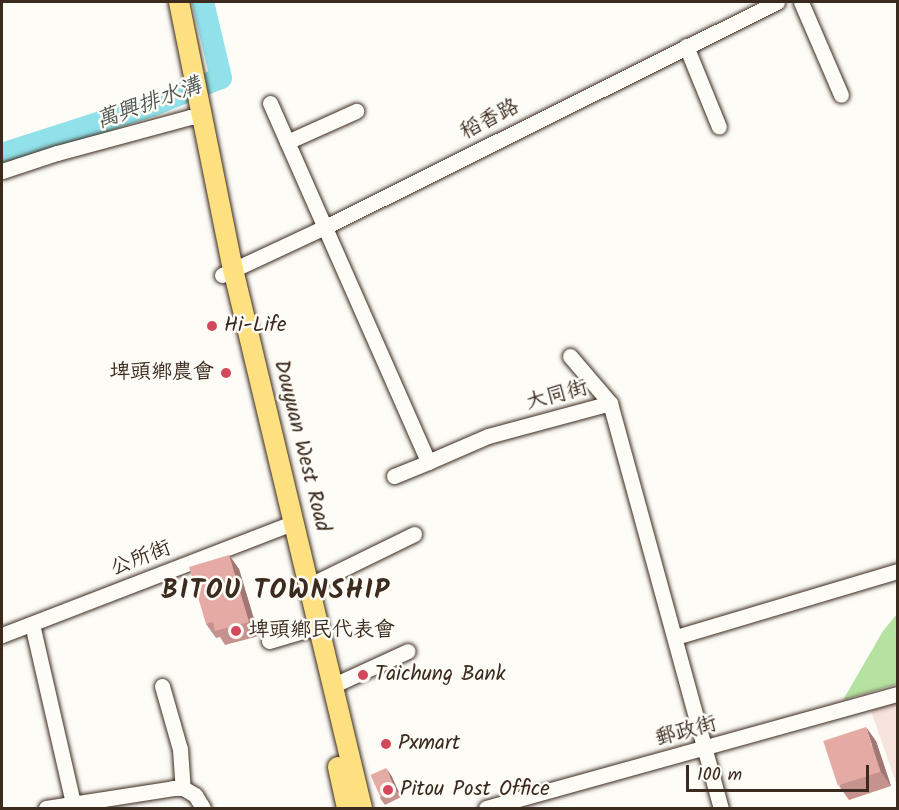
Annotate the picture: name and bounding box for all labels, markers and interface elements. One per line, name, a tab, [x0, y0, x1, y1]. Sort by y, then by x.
water label: 萬興排水溝	[93, 73, 205, 135]
street label: 稻香路	[456, 94, 524, 146]
place label: Hi-Life	[224, 313, 287, 339]
marker: Hi-Life	[205, 319, 219, 333]
street label: Douyuan West Road	[267, 358, 335, 534]
place label: 埤頭鄉農會	[109, 360, 214, 386]
marker: 埤頭鄉農會	[219, 366, 233, 380]
street label: 大同街	[523, 376, 591, 416]
street label: 公所街	[107, 536, 175, 582]
district label: BITOU TOWNSHIP	[161, 575, 391, 607]
place label: 埤頭鄉民代表會	[248, 618, 395, 644]
marker: 埤頭鄉民代表會	[229, 624, 243, 638]
place label: Taichung Bank	[375, 662, 506, 688]
marker: Taichung Bank	[356, 668, 370, 682]
street label: 郵政街	[652, 712, 720, 752]
place label: Pxmart	[398, 731, 460, 757]
marker: Pxmart	[379, 737, 393, 751]
scale bar	[689, 753, 872, 791]
text: 100 m	[697, 761, 742, 790]
place label: Pitou Post Office	[400, 777, 550, 803]
marker: Pitou Post Office	[381, 783, 395, 797]

